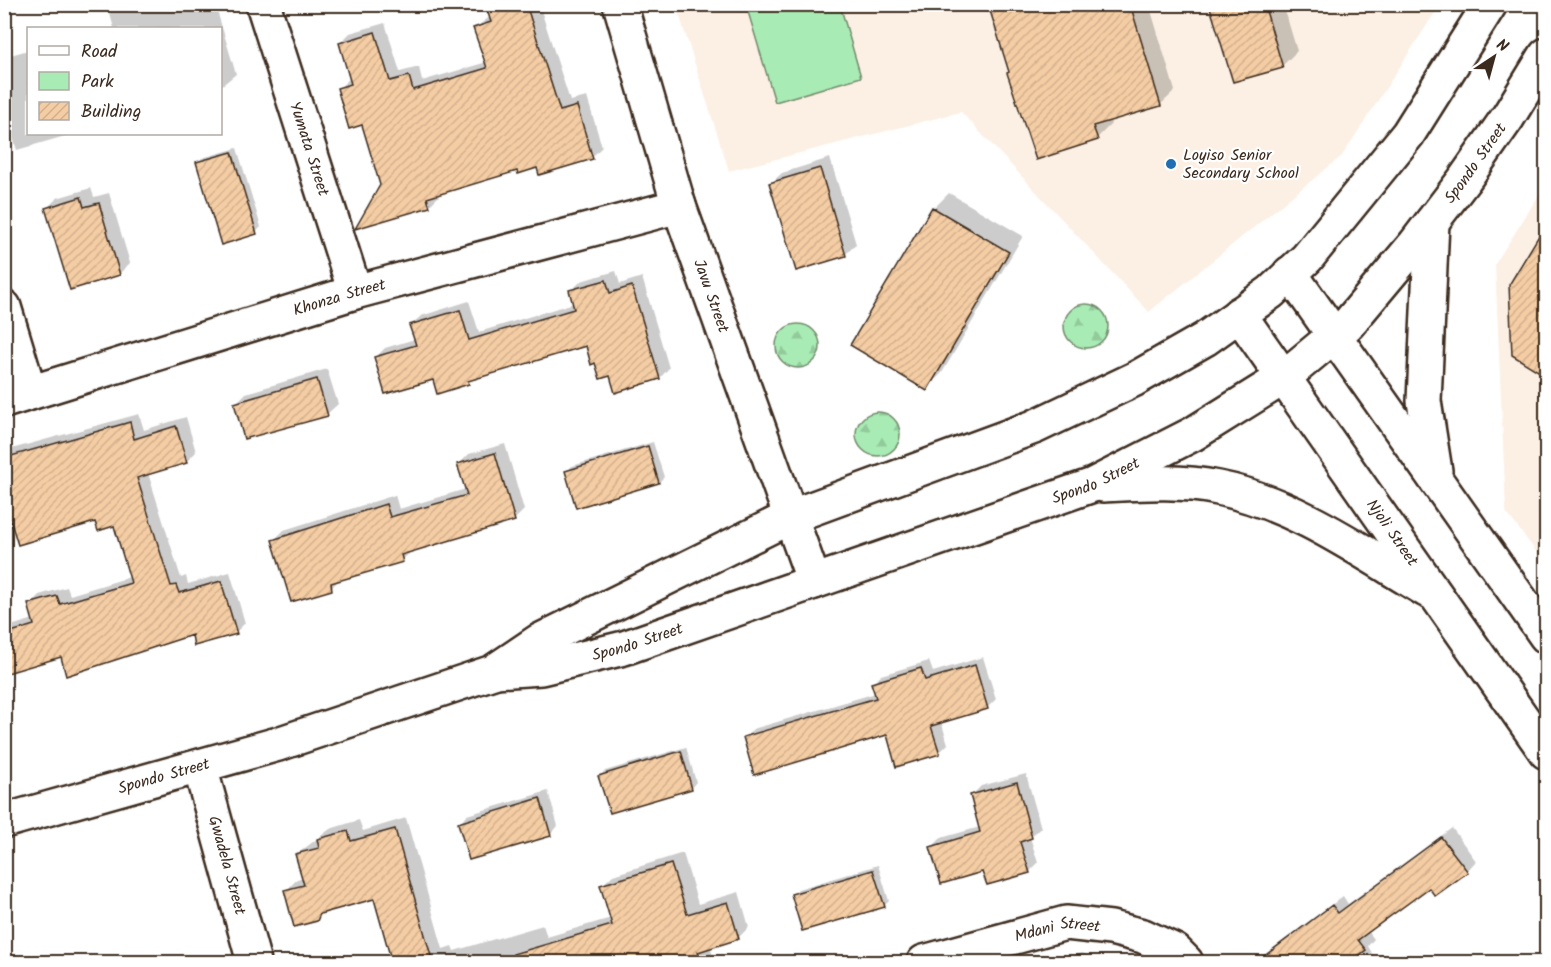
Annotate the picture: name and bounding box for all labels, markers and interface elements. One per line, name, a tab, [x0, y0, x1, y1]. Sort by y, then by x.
legend	[27, 27, 222, 135]
north arrow	[1464, 27, 1524, 87]
text: N	[1490, 33, 1513, 59]
text: Road	[81, 38, 118, 67]
text: Park	[81, 68, 114, 97]
text: Building	[81, 98, 141, 127]
street label: Yumata Street	[282, 98, 336, 200]
street label: Spondo Street	[1438, 117, 1513, 209]
place label: Loyiso Senior Secondary School	[1183, 143, 1299, 186]
marker: Loyiso Senior Secondary School	[1164, 157, 1178, 171]
street label: Javu Street	[687, 256, 736, 337]
street label: Khonza Street	[290, 272, 389, 323]
street label: Spondo Street	[1048, 450, 1145, 511]
street label: Njoli Street	[1360, 494, 1425, 572]
street label: Spondo Street	[589, 616, 687, 668]
street label: Spondo Street	[115, 751, 213, 801]
street label: Gwadela Street	[202, 813, 253, 918]
street label: Mdani Street	[1012, 910, 1102, 949]

